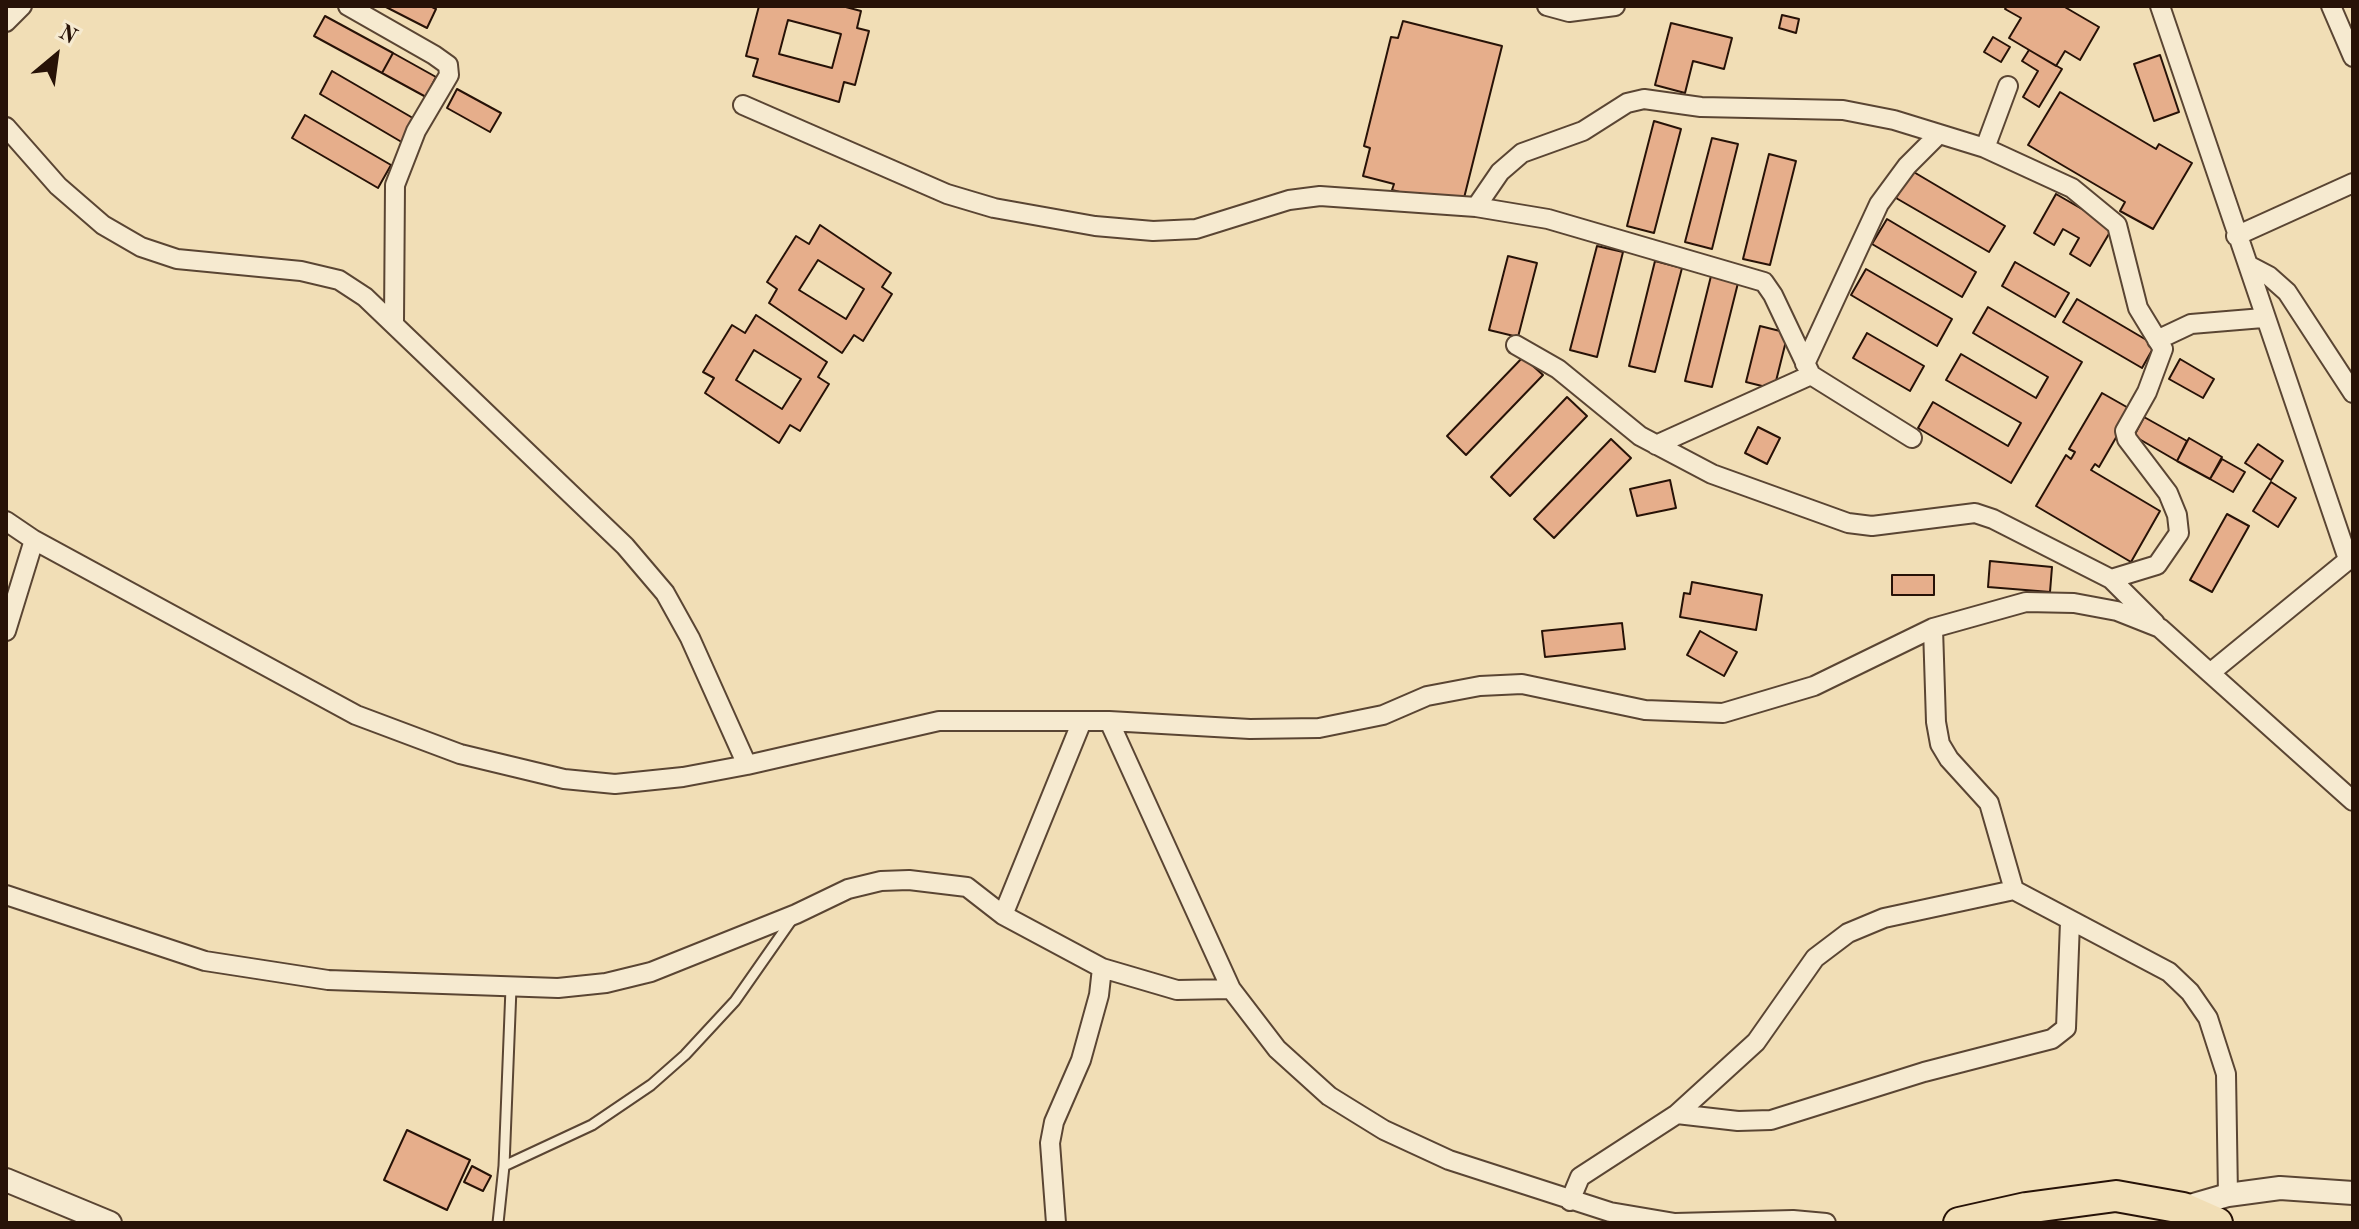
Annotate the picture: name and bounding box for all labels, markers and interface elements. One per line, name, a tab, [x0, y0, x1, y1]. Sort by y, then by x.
north arrow	[16, 16, 96, 96]
text: N	[55, 21, 80, 49]

